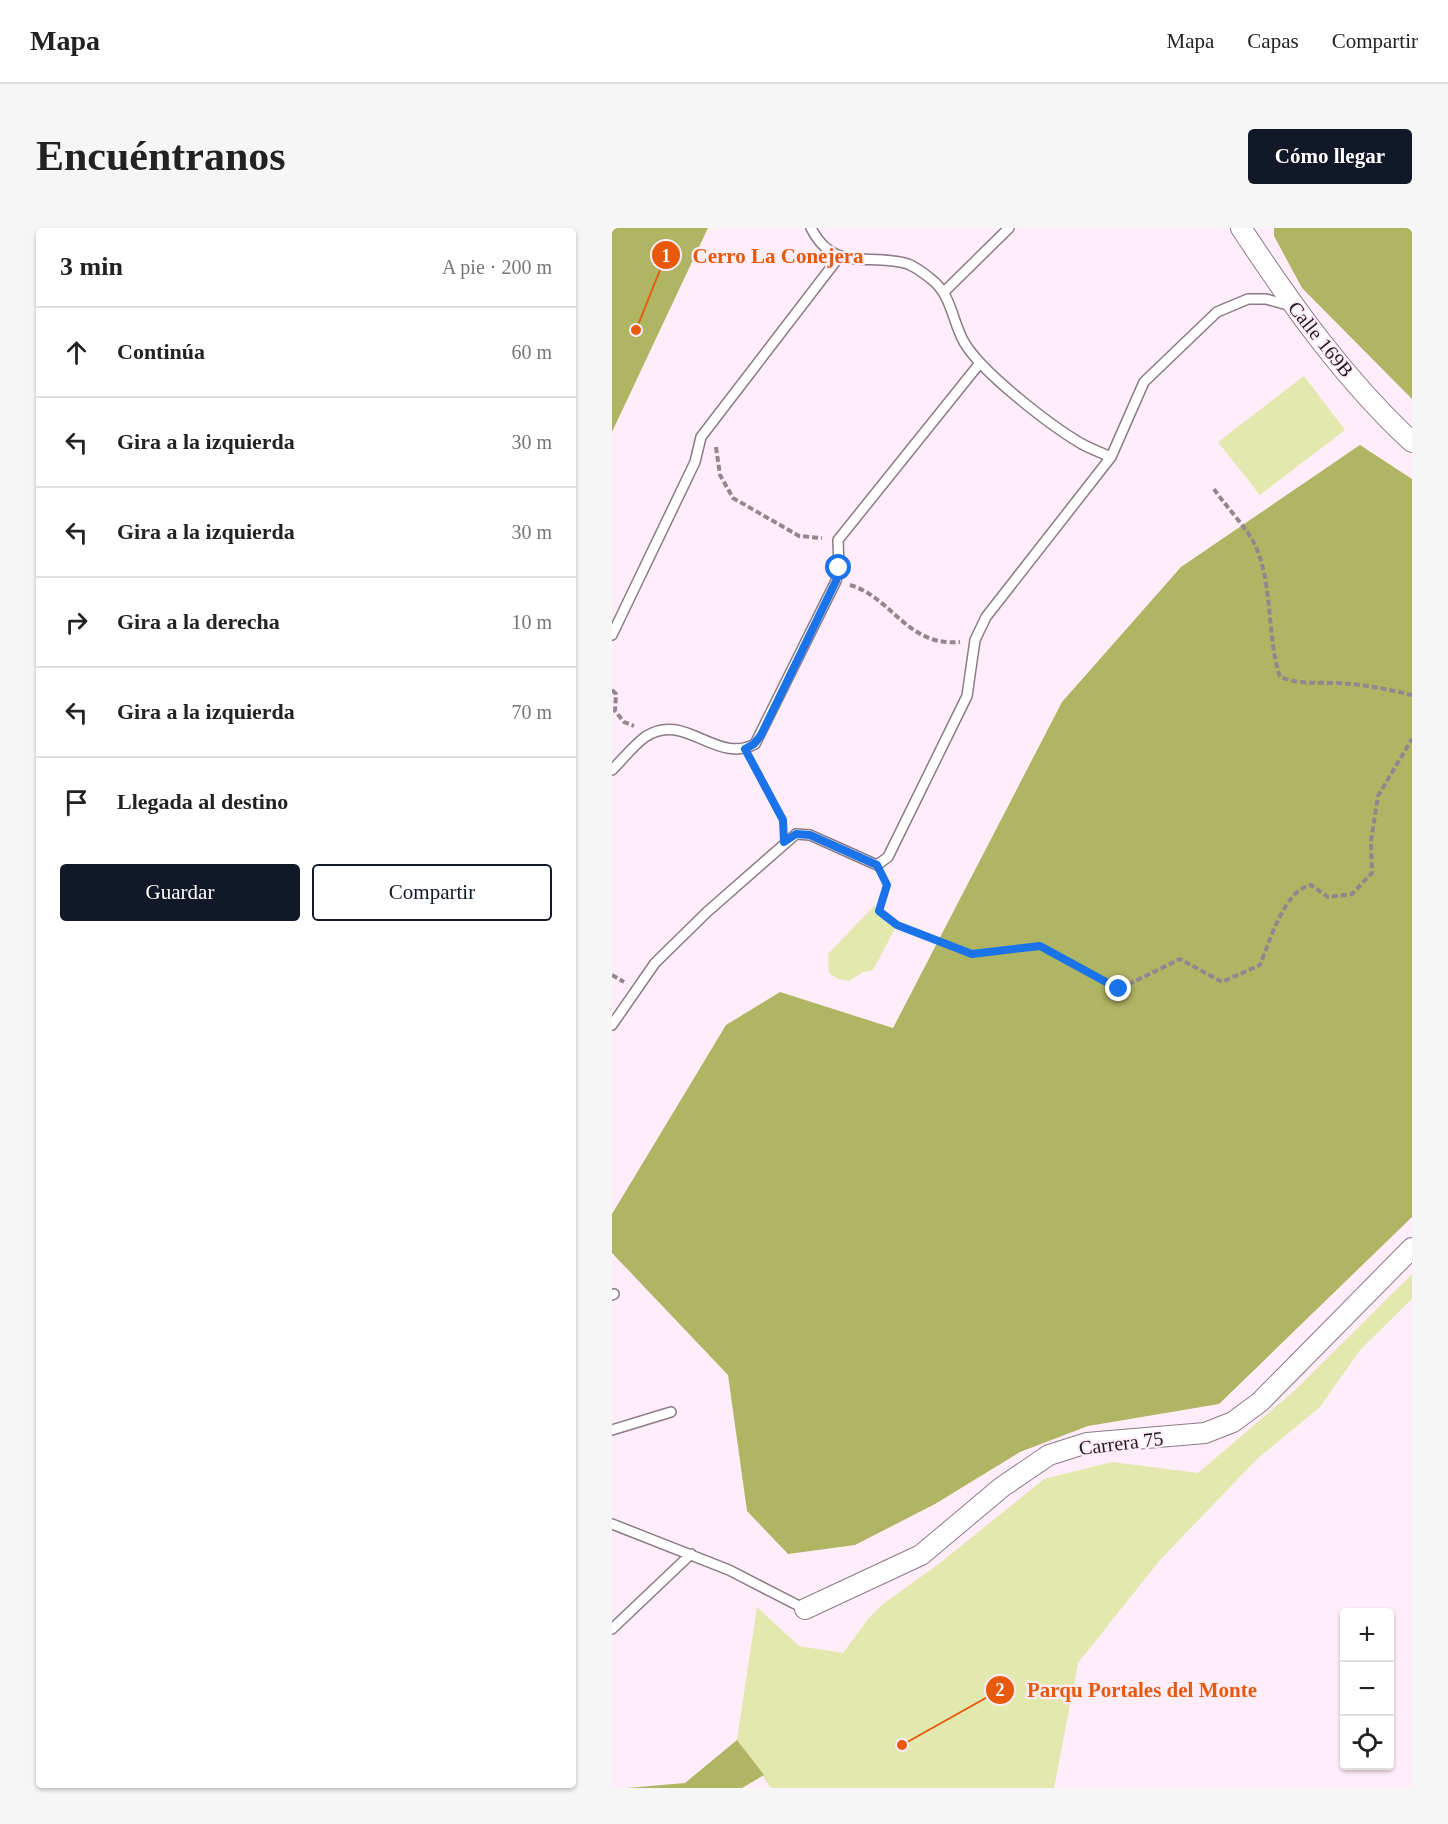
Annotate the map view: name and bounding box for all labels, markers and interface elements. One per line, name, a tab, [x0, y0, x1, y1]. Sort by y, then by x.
text: Mapa	[30, 25, 100, 56]
text: Mapa	[1167, 29, 1214, 53]
text: Capas	[1247, 29, 1299, 53]
text: Compartir	[1332, 29, 1418, 53]
button: Cómo llegar	[1248, 129, 1412, 184]
text: Encuéntranos	[36, 133, 286, 179]
callout: Cerro La Conejera	[651, 236, 876, 275]
text: Cerro La Conejera	[692, 244, 864, 268]
text: 1	[662, 246, 671, 266]
text: 3 min	[60, 252, 123, 281]
text: A pie · 200 m	[442, 256, 552, 278]
street label: Calle 169B	[1284, 297, 1358, 381]
icon: ahead	[60, 336, 93, 369]
text: Continúa	[117, 339, 205, 364]
text: 60 m	[511, 341, 552, 363]
icon: left	[60, 426, 93, 459]
text: Gira a la izquierda	[117, 429, 295, 454]
text: 30 m	[511, 431, 552, 453]
icon: left	[60, 516, 93, 549]
text: Gira a la izquierda	[117, 519, 295, 544]
text: 30 m	[511, 521, 552, 543]
route start	[825, 554, 851, 580]
icon: right	[60, 606, 93, 639]
text: Gira a la derecha	[117, 609, 280, 634]
text: 10 m	[511, 611, 552, 633]
icon: left	[60, 696, 93, 729]
text: Gira a la izquierda	[117, 699, 295, 724]
text: 70 m	[511, 701, 552, 723]
icon: arrive	[60, 786, 93, 819]
text: Llegada al destino	[117, 789, 288, 814]
button: Guardar	[60, 864, 300, 921]
button: Compartir	[312, 864, 552, 921]
route end	[1105, 975, 1131, 1001]
street label: Carrera 75	[1077, 1427, 1165, 1459]
map controls	[1340, 1608, 1394, 1770]
button: +	[1340, 1608, 1394, 1662]
button: −	[1340, 1662, 1394, 1716]
callout: Parqu Portales del Monte	[985, 1671, 1269, 1710]
text: Parqu Portales del Monte	[1027, 1678, 1257, 1702]
text: 2	[996, 1680, 1005, 1700]
button: locate	[1340, 1716, 1394, 1770]

